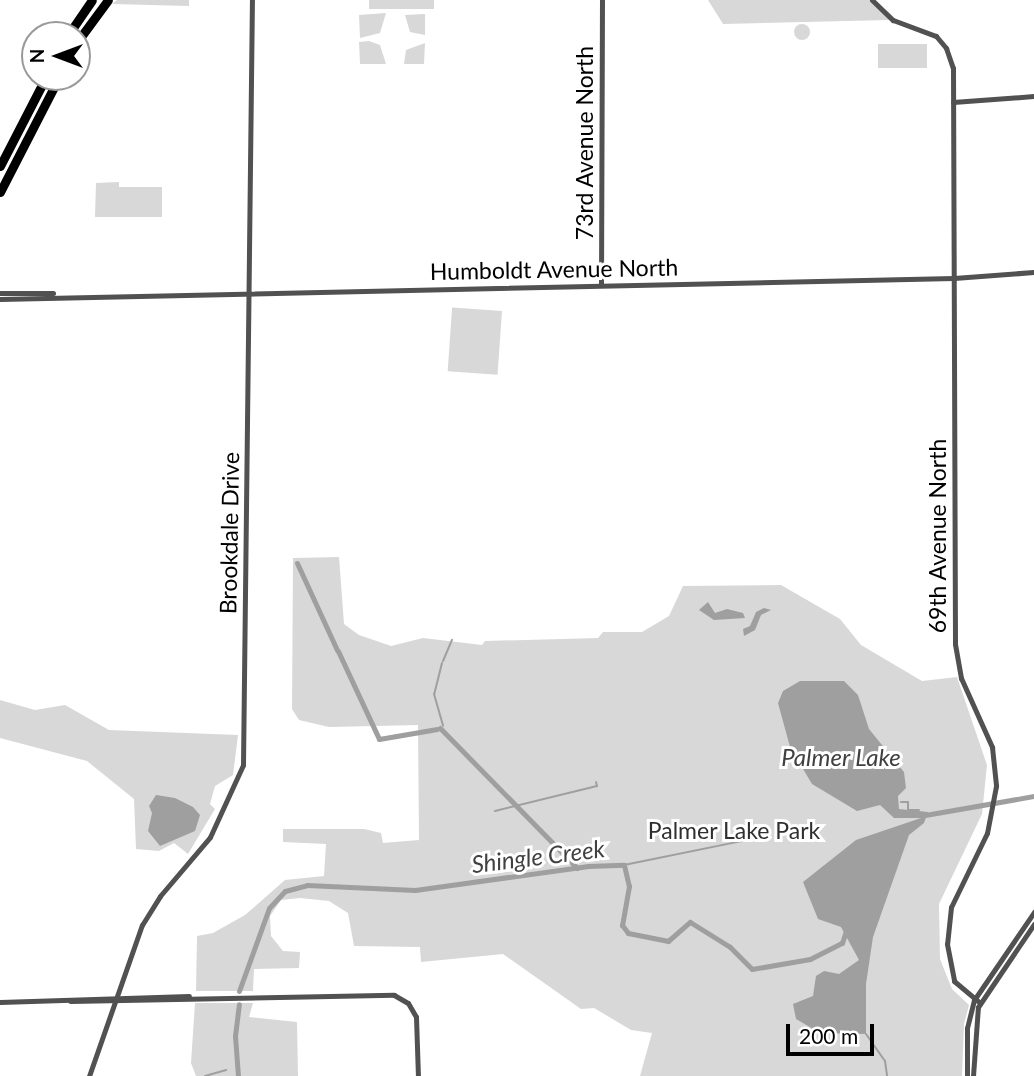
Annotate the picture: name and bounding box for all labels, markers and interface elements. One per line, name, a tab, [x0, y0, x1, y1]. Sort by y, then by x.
north arrow	[21, 21, 91, 91]
street label: 73rd Avenue North	[570, 45, 598, 241]
text: N	[25, 49, 48, 63]
street label: Humboldt Avenue North	[429, 253, 679, 285]
street label: 69th Avenue North	[923, 438, 951, 634]
street label: Brookdale Drive	[214, 452, 244, 614]
water label: Palmer Lake	[781, 743, 901, 771]
park label: Palmer Lake Park	[648, 816, 820, 844]
water label: Shingle Creek	[470, 834, 606, 878]
scale bar	[789, 1010, 876, 1054]
text: 200 m	[799, 1023, 858, 1048]

